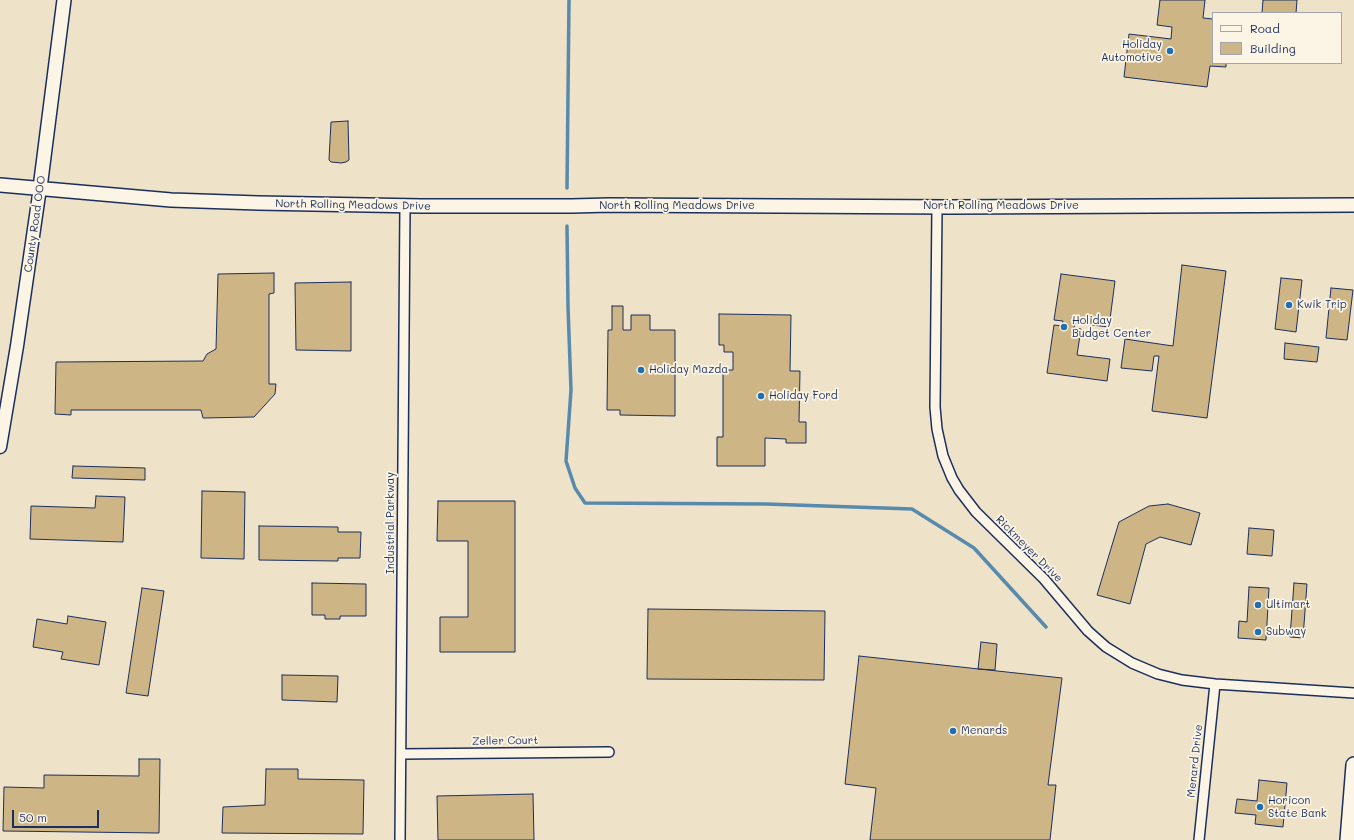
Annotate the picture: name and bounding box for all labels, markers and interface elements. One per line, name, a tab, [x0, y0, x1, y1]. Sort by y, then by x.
legend	[1212, 12, 1342, 64]
text: Road	[1250, 20, 1280, 36]
place label: Holiday Automotive	[1101, 38, 1162, 64]
text: Building	[1250, 40, 1296, 56]
marker: Holiday Automotive	[1165, 46, 1175, 56]
street label: County Road OOO	[22, 175, 48, 273]
street label: North Rolling Meadows Drive	[275, 197, 431, 213]
street label: North Rolling Meadows Drive	[599, 199, 755, 213]
street label: North Rolling Meadows Drive	[923, 199, 1079, 213]
place label: Kwik Trip	[1297, 298, 1347, 312]
marker: Kwik Trip	[1284, 300, 1294, 310]
place label: Holiday Budget Center	[1072, 314, 1151, 340]
marker: Holiday Budget Center	[1059, 322, 1069, 332]
place label: Holiday Mazda	[649, 363, 728, 377]
marker: Holiday Mazda	[636, 365, 646, 375]
place label: Holiday Ford	[769, 389, 838, 403]
marker: Holiday Ford	[756, 391, 766, 401]
street label: Industrial Parkway	[384, 472, 398, 574]
street label: Rickmeyer Drive	[993, 513, 1065, 585]
place label: Ultimart	[1266, 598, 1310, 612]
marker: Ultimart	[1253, 600, 1263, 610]
place label: Subway	[1266, 625, 1306, 639]
marker: Subway	[1253, 627, 1263, 637]
place label: Menards	[961, 724, 1007, 738]
street label: Menard Drive	[1185, 724, 1205, 798]
marker: Menards	[948, 726, 958, 736]
street label: Zeller Court	[472, 734, 538, 748]
place label: Horicon State Bank	[1268, 794, 1327, 820]
scale bar	[14, 802, 101, 828]
marker: Horicon State Bank	[1255, 802, 1265, 812]
text: 50 m	[19, 809, 47, 825]

